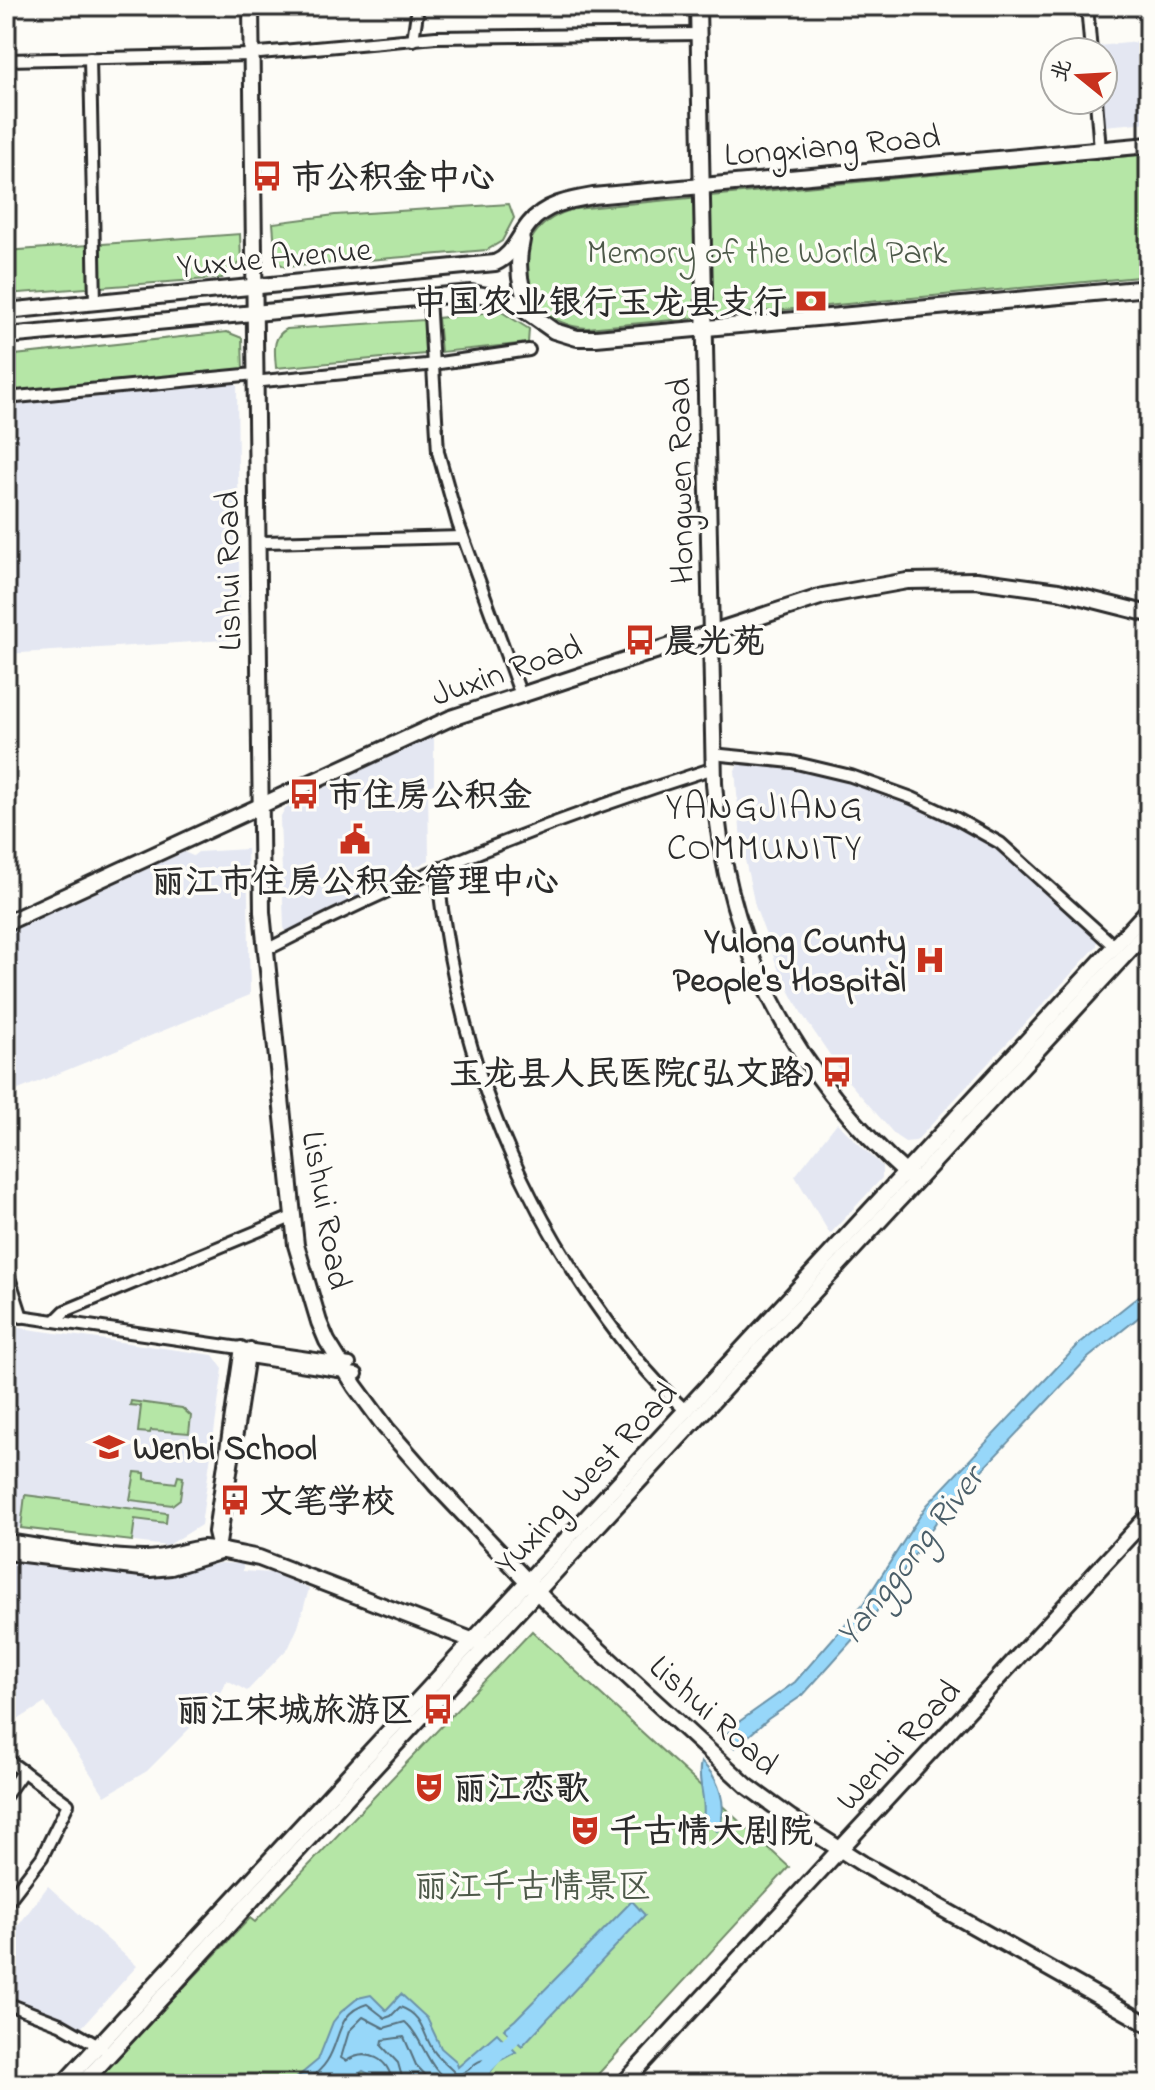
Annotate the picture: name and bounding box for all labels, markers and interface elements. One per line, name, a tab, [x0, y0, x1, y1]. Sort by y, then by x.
north arrow	[1039, 36, 1119, 116]
text: 北	[1044, 55, 1081, 86]
street label: Longxiang Road	[722, 114, 942, 182]
place label: 市公积金中心	[291, 155, 495, 205]
bus stop icon: 市公积金中心	[250, 159, 284, 193]
street label: Yuxue Avenue	[175, 227, 374, 293]
park label: Memory of the World Park	[587, 230, 947, 280]
place label: 中国农业银行玉龙县支行	[413, 280, 787, 330]
bank icon: 中国农业银行玉龙县支行	[794, 284, 828, 318]
street label: Hongwen Road	[656, 377, 710, 584]
street label: Lishui Road	[205, 490, 257, 651]
place label: 晨光苑	[664, 619, 766, 669]
bus stop icon: 晨光苑	[623, 623, 657, 657]
street label: Juxin Road	[425, 624, 589, 722]
place label: 市住房公积金	[328, 773, 532, 823]
bus stop icon: 市住房公积金	[287, 777, 321, 811]
district label: YANGJIANG COMMUNITY	[666, 783, 864, 877]
public building icon: 丽江市住房公积金管理中心	[338, 822, 372, 856]
place label: 丽江市住房公积金管理中心	[151, 859, 559, 909]
place label: Yulong County People's Hospital	[673, 919, 906, 1008]
hospital icon: Yulong County People's Hospital	[913, 943, 947, 977]
place label: 玉龙县人民医院(弘文路)	[449, 1051, 813, 1101]
bus stop icon: 玉龙县人民医院(弘文路)	[820, 1055, 854, 1089]
street label: Lishui Road	[286, 1128, 363, 1294]
street label: Yuxing West Road	[485, 1371, 691, 1588]
place label: Wenbi School	[133, 1426, 317, 1476]
school or university icon: Wenbi School	[92, 1430, 126, 1464]
water label: Yanggong River	[824, 1453, 1001, 1659]
place label: 文笔学校	[259, 1479, 395, 1529]
bus stop icon: 文笔学校	[218, 1483, 252, 1517]
street label: Lishui Road	[636, 1645, 789, 1789]
street label: Wenbi Road	[825, 1669, 974, 1824]
place label: 丽江宋城旅游区	[176, 1688, 414, 1738]
bus stop icon: 丽江宋城旅游区	[421, 1692, 455, 1726]
place label: 丽江恋歌	[453, 1766, 590, 1816]
theatre icon: 丽江恋歌	[412, 1770, 446, 1804]
place label: 千古情大剧院	[609, 1809, 813, 1859]
theatre icon: 千古情大剧院	[568, 1813, 602, 1847]
park label: 丽江千古情景区	[414, 1864, 652, 1914]

